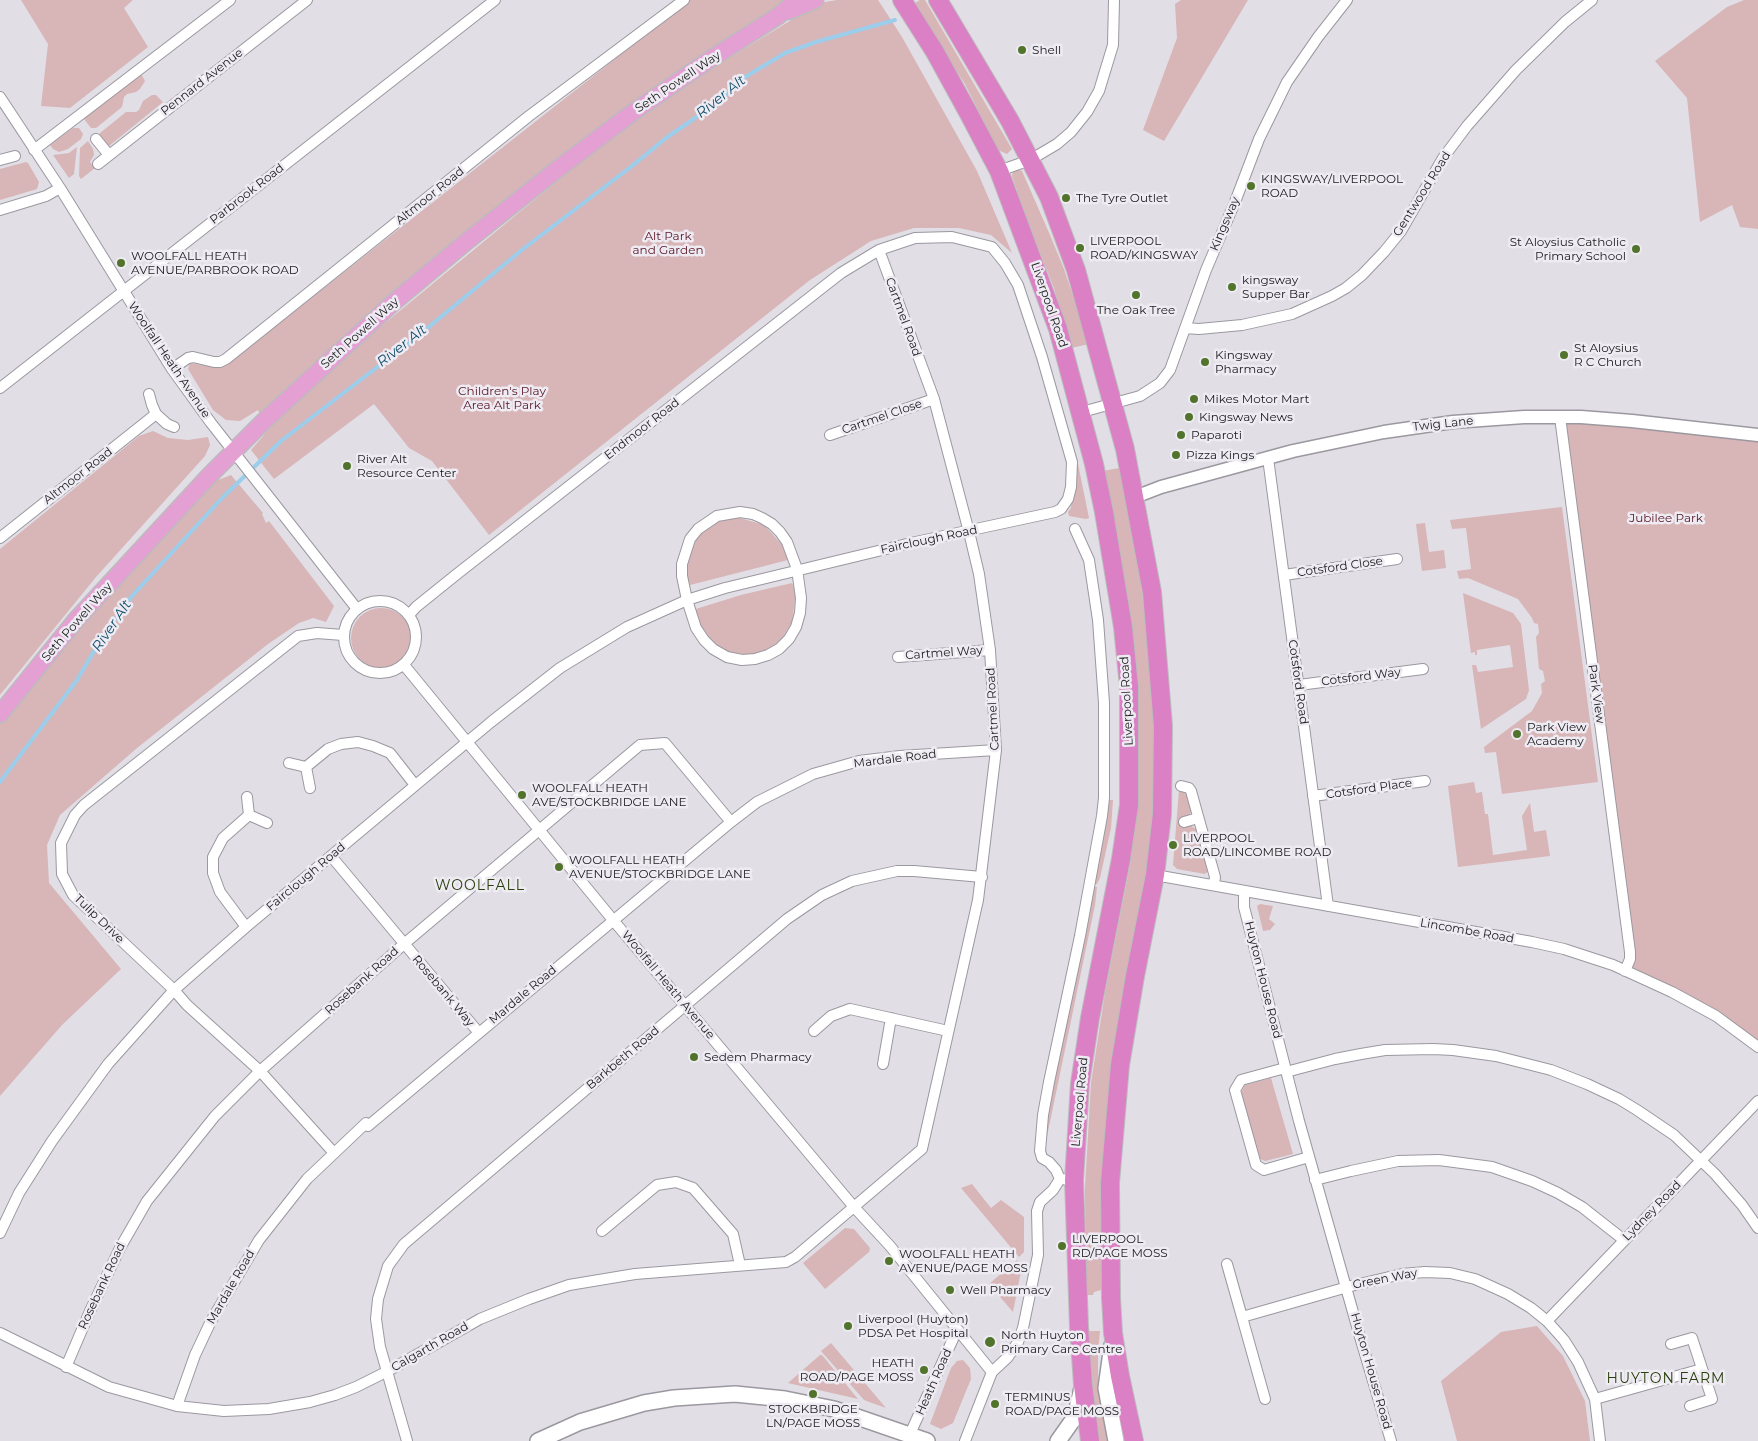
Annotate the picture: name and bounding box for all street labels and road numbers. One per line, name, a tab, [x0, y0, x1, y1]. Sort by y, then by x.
street label: Pennard Avenue	[158, 45, 246, 119]
street label: Seth Powell Way	[633, 48, 723, 116]
street label: Gentwood Road	[1390, 149, 1454, 239]
street label: Parbrook Road	[207, 161, 287, 227]
street label: Altmoor Road	[393, 164, 467, 228]
street label: Kingsway	[1207, 195, 1243, 253]
street label: Liverpool Road	[1028, 260, 1070, 350]
street label: Cartmel Road	[882, 275, 924, 359]
street label: Seth Powell Way	[318, 294, 402, 372]
street label: Woolfall Heath Avenue	[125, 299, 213, 421]
street label: Endmoor Road	[602, 395, 682, 463]
street label: Cartmel Close	[840, 397, 924, 437]
street label: Twig Lane	[1412, 414, 1474, 434]
street label: Altmoor Road	[41, 445, 115, 507]
street label: Fairclough Road	[879, 523, 979, 557]
street label: Cotsford Close	[1296, 554, 1384, 580]
street label: Seth Powell Way	[39, 580, 115, 664]
street label: Cotsford Road	[1285, 639, 1311, 725]
street label: Cartmel Way	[905, 643, 983, 663]
street label: Liverpool Road	[1117, 656, 1137, 746]
street label: Park View	[1585, 663, 1607, 725]
street label: Cotsford Way	[1320, 665, 1402, 689]
street label: Cartmel Road	[984, 667, 1002, 751]
street label: Mardale Road	[853, 747, 937, 771]
street label: Cotsford Place	[1325, 776, 1413, 802]
street label: Fairclough Road	[264, 840, 348, 914]
street label: Tulip Drive	[71, 892, 127, 946]
street label: Lincombe Road	[1419, 916, 1515, 946]
street label: Huyton House Road	[1241, 920, 1285, 1040]
street label: Woolfall Heath Avenue	[618, 928, 718, 1042]
street label: Rosebank Road	[322, 944, 402, 1018]
street label: Rosebank Way	[409, 952, 477, 1030]
street label: Mardale Road	[486, 963, 560, 1027]
street label: Barkbeth Road	[584, 1023, 662, 1093]
street label: Liverpool Road	[1069, 1057, 1091, 1147]
street label: Lydney Road	[1620, 1178, 1684, 1244]
street label: Rosebank Road	[76, 1240, 128, 1332]
street label: Mardale Road	[204, 1247, 258, 1327]
street label: Green Way	[1351, 1266, 1419, 1292]
street label: Huyton House Road	[1347, 1311, 1395, 1431]
street label: Calgarth Road	[389, 1319, 471, 1375]
street label: Heath Road	[913, 1346, 955, 1418]

